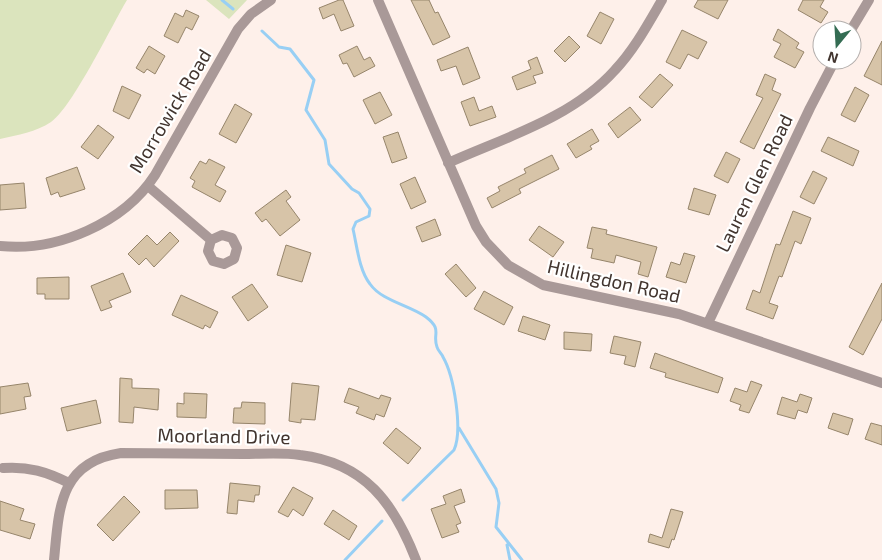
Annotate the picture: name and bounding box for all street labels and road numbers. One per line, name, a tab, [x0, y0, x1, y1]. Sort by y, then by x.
street label: Morrowick Road	[124, 45, 216, 177]
street label: Lauren Glen Road	[710, 110, 797, 256]
street label: Hillingdon Road	[545, 254, 683, 307]
street label: Moorland Drive	[157, 423, 291, 448]

